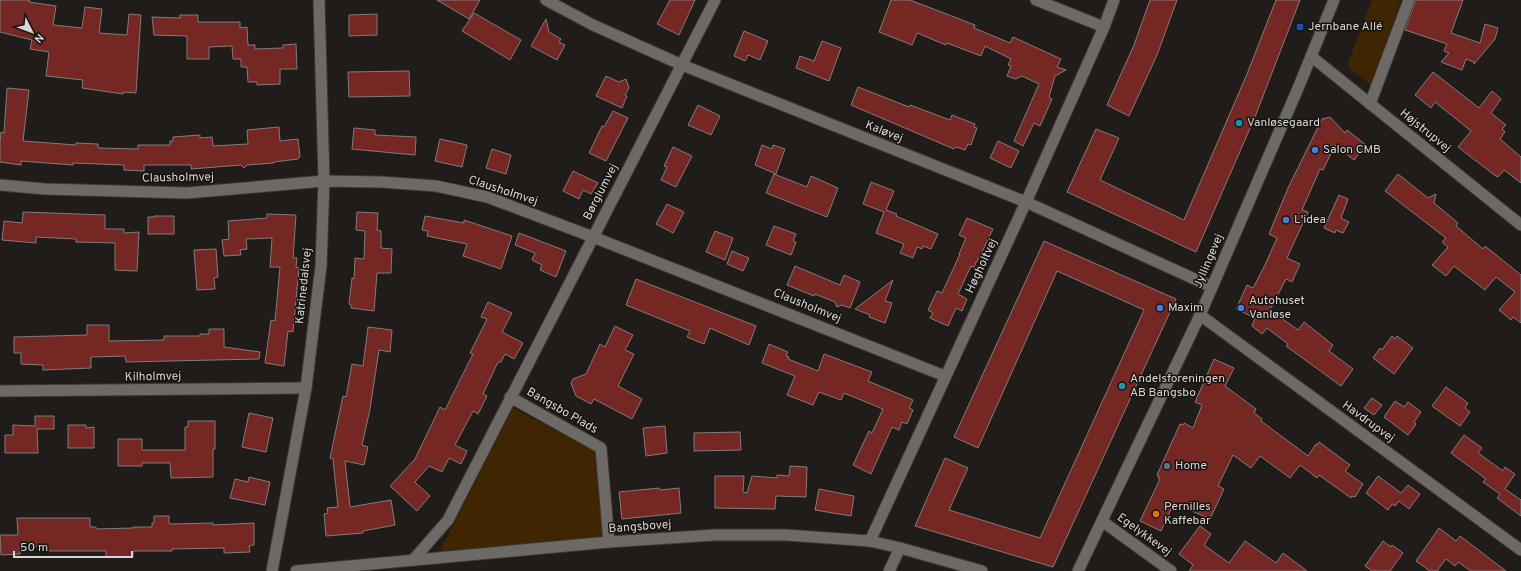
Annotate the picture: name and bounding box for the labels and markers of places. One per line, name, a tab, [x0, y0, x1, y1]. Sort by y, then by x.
place label: Jernbane Allé	[1308, 19, 1383, 35]
marker: Jernbane Allé	[1295, 22, 1305, 32]
place label: Vanløsegaard	[1247, 115, 1320, 131]
marker: Vanløsegaard	[1234, 118, 1244, 128]
place label: Salon CMB	[1323, 142, 1381, 158]
marker: Salon CMB	[1310, 145, 1320, 155]
place label: L'idea	[1294, 212, 1326, 228]
marker: L'idea	[1281, 215, 1291, 225]
place label: Autohuset Vanløse	[1249, 293, 1305, 323]
place label: Maxim	[1168, 300, 1203, 316]
marker: Maxim	[1155, 303, 1165, 313]
marker: Autohuset Vanløse	[1236, 303, 1246, 313]
place label: Andelsforeningen AB Bangsbo	[1130, 371, 1225, 401]
marker: Andelsforeningen AB Bangsbo	[1117, 381, 1127, 391]
place label: Home	[1175, 458, 1207, 474]
marker: Home	[1162, 461, 1172, 471]
place label: Pernilles Kaffebar	[1164, 499, 1211, 529]
marker: Pernilles Kaffebar	[1151, 509, 1161, 519]

